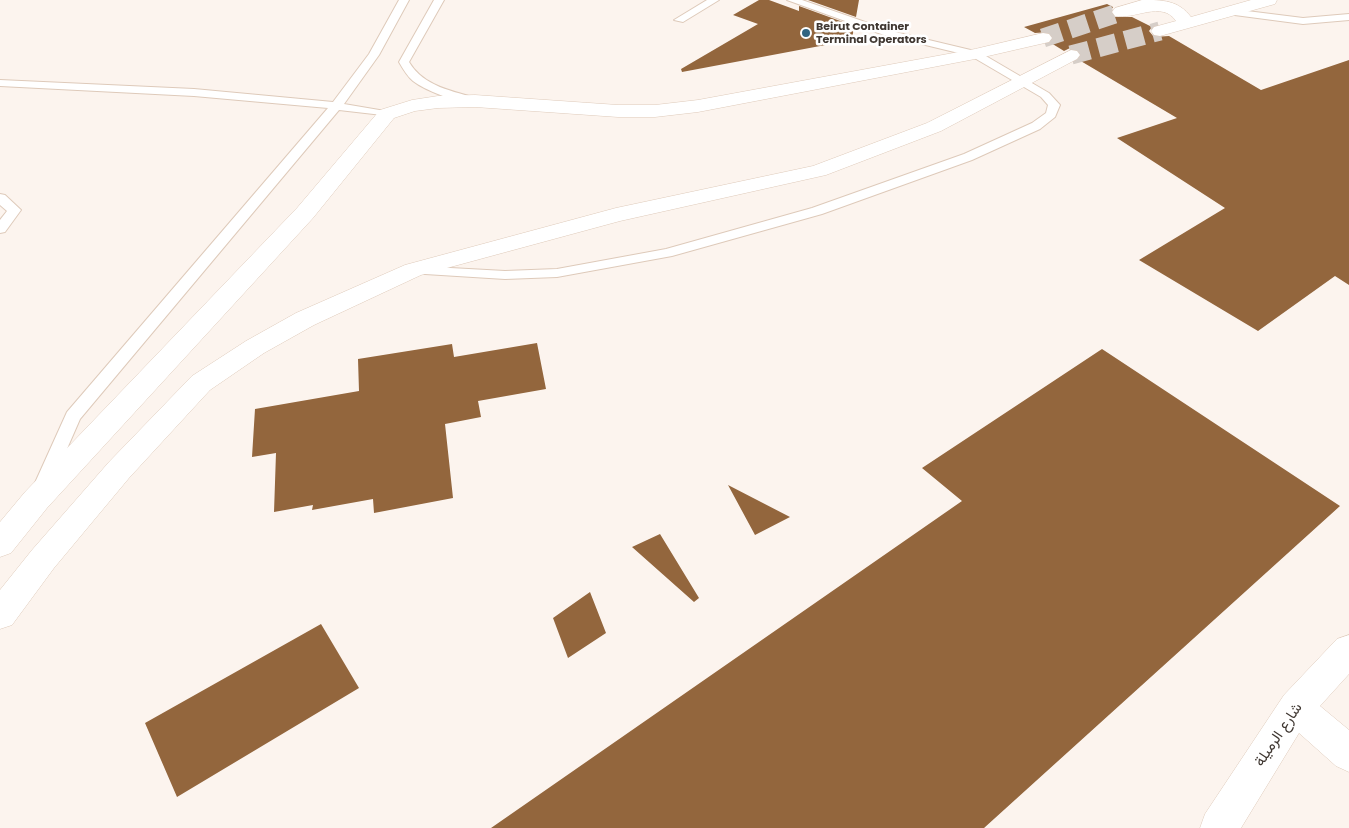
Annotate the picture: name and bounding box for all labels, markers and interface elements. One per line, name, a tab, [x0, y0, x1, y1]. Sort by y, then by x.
place label: Beirut Container Terminal Operators	[816, 20, 927, 46]
marker: Beirut Container Terminal Operators	[800, 27, 812, 39]
street label: شارع الرميلة	[1251, 700, 1307, 770]

